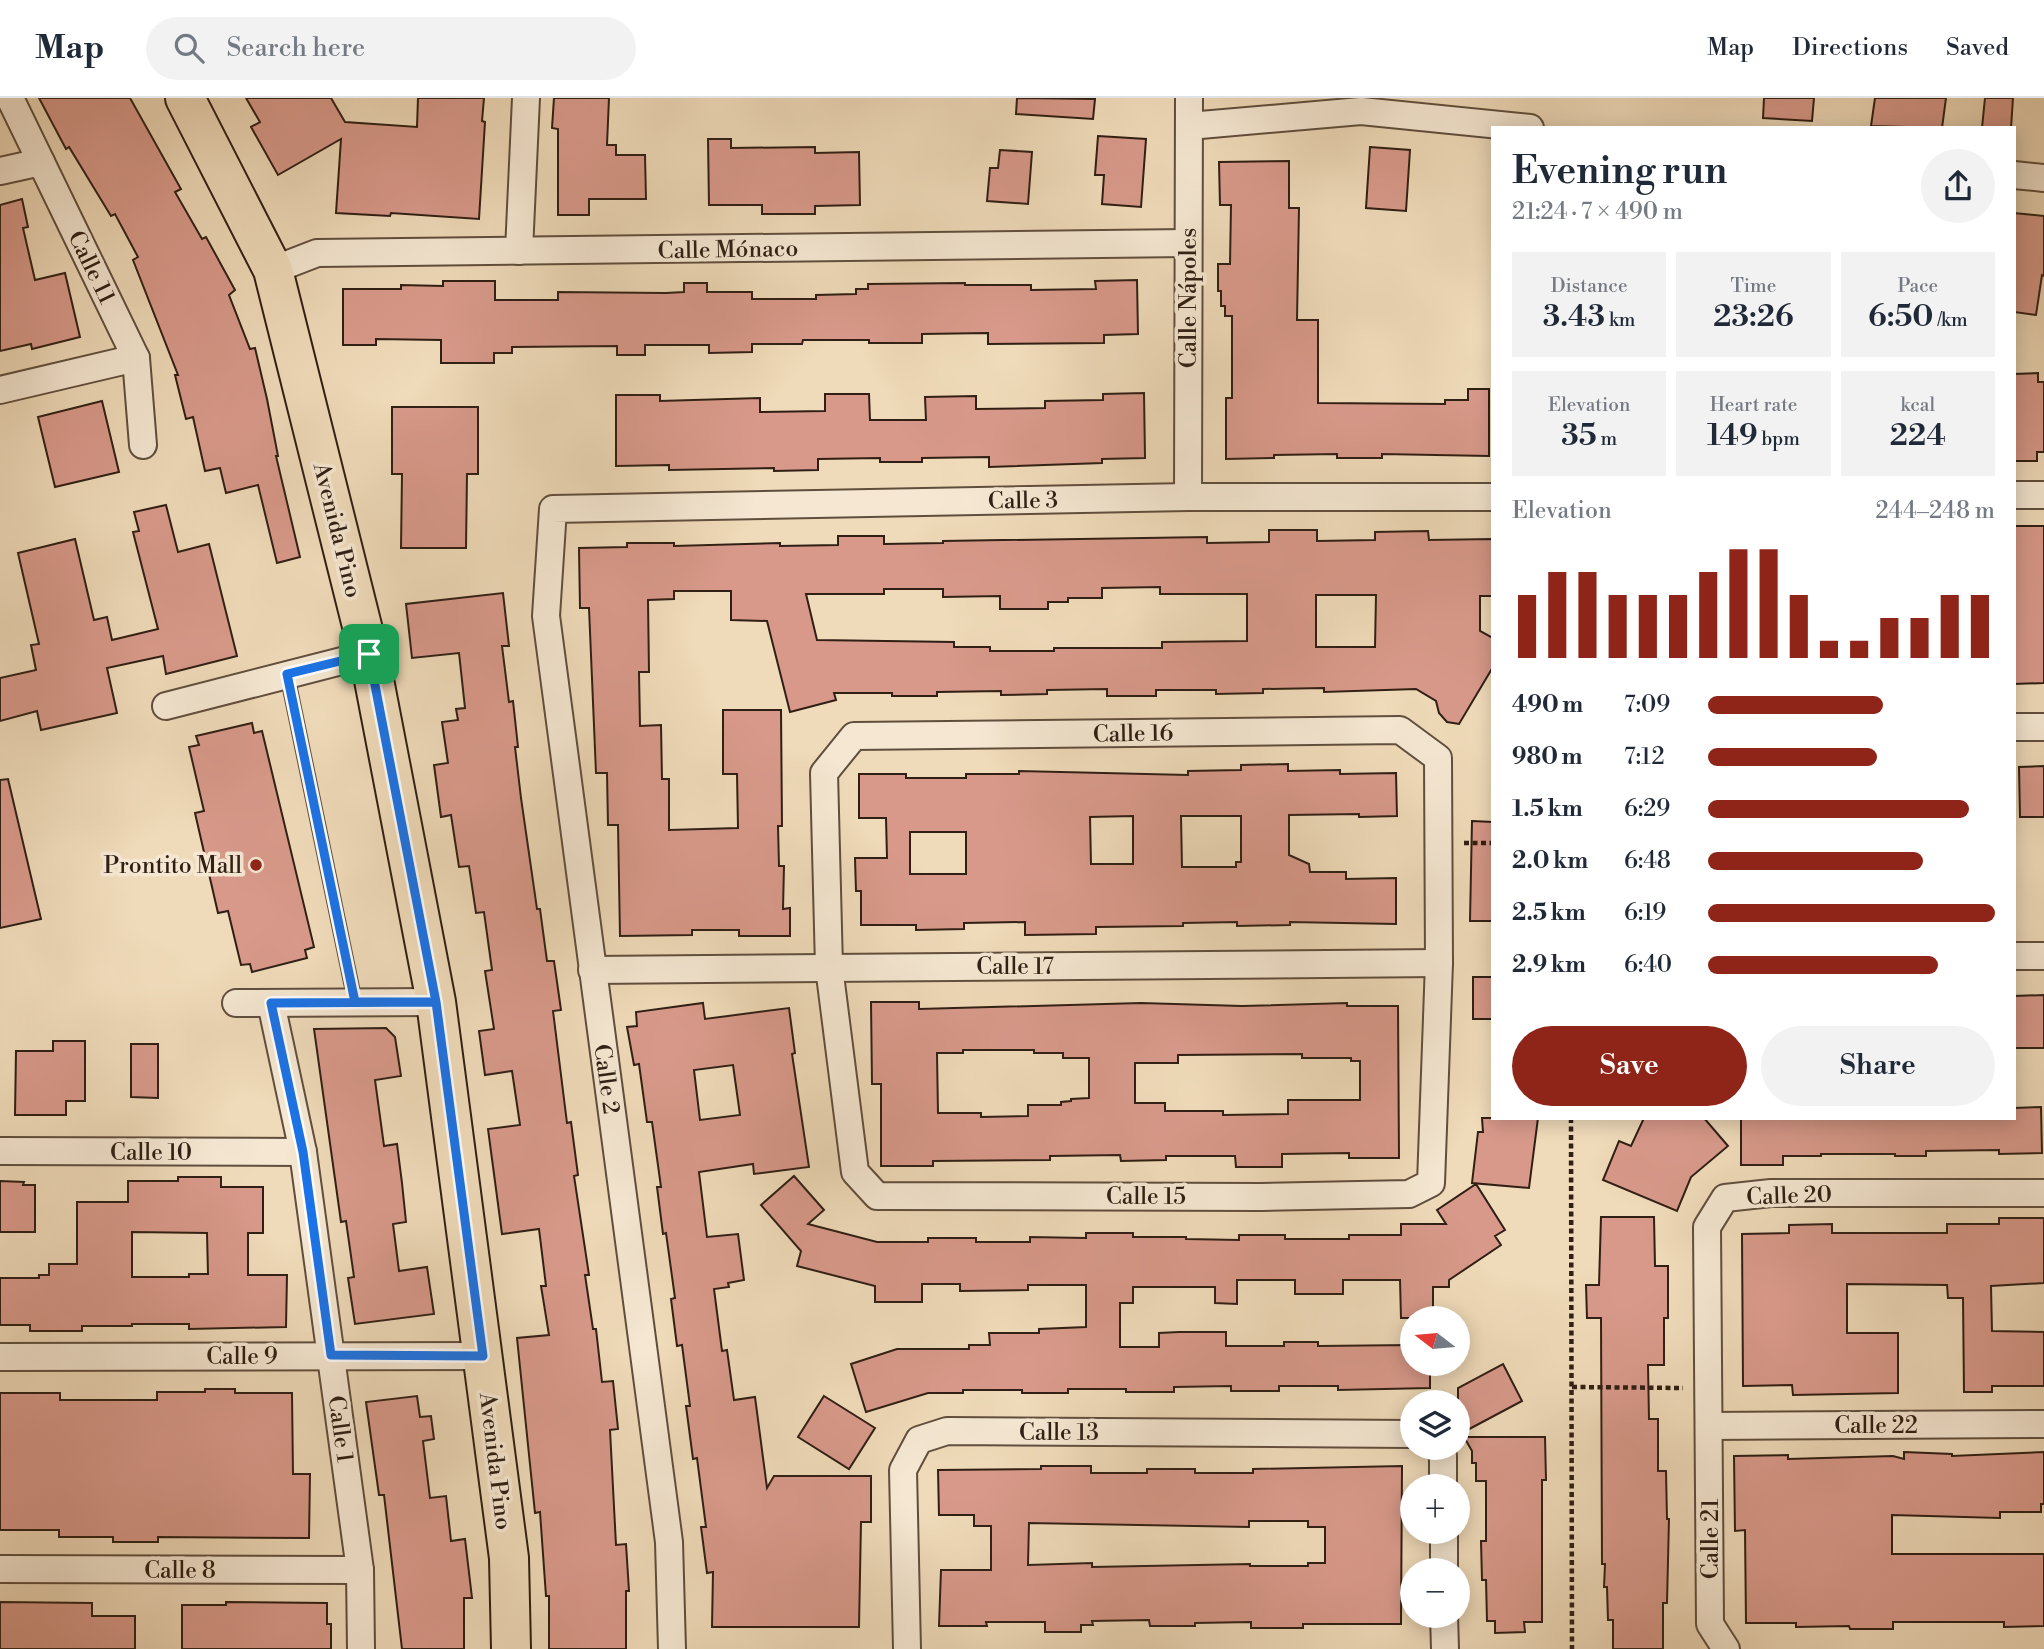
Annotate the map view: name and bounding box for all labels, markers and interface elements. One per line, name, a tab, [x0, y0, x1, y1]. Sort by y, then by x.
search box	[146, 17, 636, 80]
text: Map	[35, 28, 104, 69]
icon: search	[170, 29, 208, 67]
text: Search here	[226, 32, 365, 64]
text: Map	[1707, 33, 1754, 63]
text: Directions	[1792, 33, 1908, 63]
text: Saved	[1946, 33, 2009, 63]
text: Evening run	[1512, 148, 1727, 195]
button: share	[1921, 149, 1995, 223]
text: 21:24 · 7 × 490 m	[1512, 198, 1683, 226]
street label: Calle 11	[61, 226, 121, 309]
street label: Calle Nápoles	[1175, 228, 1203, 368]
street label: Calle Mónaco	[658, 235, 799, 265]
text: Distance	[1551, 274, 1628, 298]
text: Time	[1731, 274, 1776, 298]
text: Pace	[1897, 274, 1938, 298]
text: 3.43	[1543, 298, 1605, 336]
text: 23:26	[1713, 298, 1794, 336]
text: 6:50	[1868, 298, 1934, 336]
text: km	[1605, 308, 1636, 332]
text: /km	[1934, 308, 1968, 332]
text: Elevation	[1548, 393, 1630, 417]
text: Heart rate	[1710, 393, 1797, 417]
text: kcal	[1901, 393, 1935, 417]
text: 35	[1561, 417, 1597, 455]
text: 149	[1707, 417, 1758, 455]
text: 224	[1890, 417, 1946, 455]
text: m	[1597, 427, 1617, 451]
text: bpm	[1758, 427, 1800, 451]
street label: Avenida Pino	[307, 459, 367, 601]
street label: Calle 3	[988, 486, 1058, 516]
text: Elevation	[1512, 497, 1612, 525]
text: 244–248 m	[1876, 497, 1995, 525]
pin	[339, 624, 399, 684]
icon: arrive	[350, 635, 388, 673]
text: 490 m	[1512, 691, 1583, 719]
text: 7:09	[1624, 691, 1670, 719]
street label: Calle 16	[1093, 719, 1174, 749]
text: 980 m	[1512, 743, 1582, 771]
text: 7:12	[1624, 743, 1665, 771]
text: 1.5 km	[1512, 795, 1583, 823]
text: 6:29	[1624, 795, 1670, 823]
text: 2.0 km	[1512, 847, 1588, 875]
text: 6:48	[1624, 847, 1671, 875]
place label: Prontito Mall	[103, 852, 242, 880]
marker: Prontito Mall	[248, 857, 264, 873]
text: 2.5 km	[1512, 899, 1586, 927]
text: 6:19	[1624, 899, 1666, 927]
text: 2.9 km	[1512, 951, 1586, 979]
text: 6:40	[1624, 951, 1672, 979]
street label: Calle 17	[976, 953, 1054, 981]
button: Save	[1512, 1026, 1747, 1106]
button: Share	[1761, 1026, 1995, 1106]
street label: Calle 2	[587, 1042, 625, 1116]
street label: Calle 10	[110, 1139, 192, 1167]
street label: Calle 20	[1746, 1181, 1832, 1211]
street label: Calle 15	[1106, 1183, 1186, 1211]
north arrow	[1400, 1306, 1470, 1376]
map controls	[1400, 1306, 1470, 1628]
street label: Calle 9	[206, 1343, 278, 1371]
street label: Avenida Pino	[473, 1390, 517, 1531]
button: layers	[1400, 1390, 1470, 1460]
street label: Calle 1	[321, 1394, 359, 1465]
street label: Calle 22	[1834, 1412, 1918, 1440]
street label: Calle 13	[1019, 1419, 1099, 1447]
button: +	[1400, 1474, 1470, 1544]
street label: Calle 21	[1697, 1499, 1725, 1579]
street label: Calle 8	[144, 1557, 216, 1585]
button: −	[1400, 1558, 1470, 1628]

